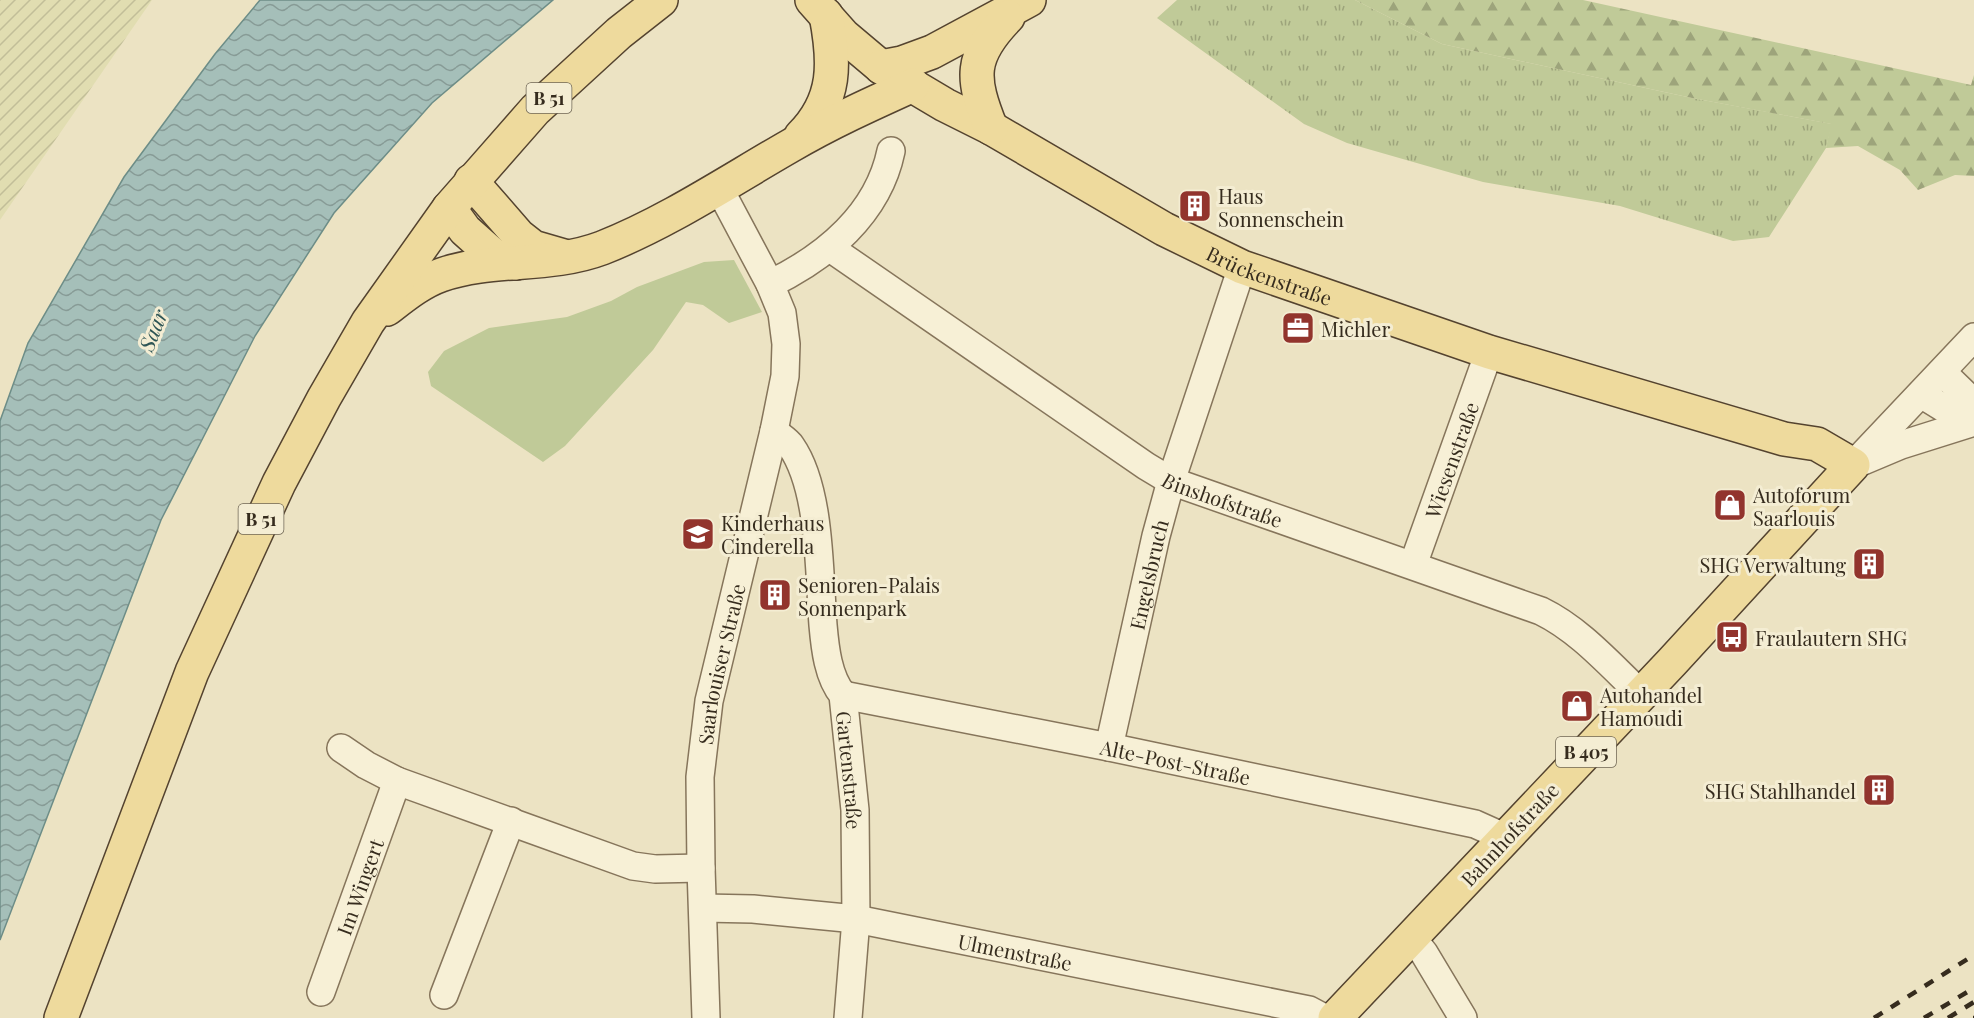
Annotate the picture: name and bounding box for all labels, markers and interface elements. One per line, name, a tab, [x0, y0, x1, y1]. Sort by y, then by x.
road number: B 51	[526, 83, 572, 113]
place label: Haus Sonnenschein	[1218, 182, 1344, 232]
building icon: Haus Sonnenschein	[1177, 188, 1213, 224]
street label: Brückenstraße	[1203, 239, 1336, 311]
water label: Saar	[131, 304, 173, 356]
office icon: Michler	[1280, 310, 1316, 346]
place label: Michler	[1321, 315, 1390, 342]
street label: Wiesenstraße	[1417, 398, 1484, 522]
street label: Binshofstraße	[1157, 465, 1286, 533]
place label: Autoforum Saarlouis	[1752, 481, 1850, 531]
shop icon: Autoforum Saarlouis	[1712, 487, 1748, 523]
road number: B 51	[238, 504, 284, 534]
place label: Kinderhaus Cinderella	[721, 509, 824, 559]
school or university icon: Kinderhaus Cinderella	[680, 516, 716, 552]
street label: Engelsbruch	[1122, 516, 1174, 632]
building icon: SHG Verwaltung	[1851, 546, 1887, 582]
place label: SHG Verwaltung	[1699, 551, 1846, 578]
place label: Senioren-Palais Sonnenpark	[798, 571, 940, 621]
building icon: Senioren-Palais Sonnenpark	[757, 577, 793, 613]
street label: Saarlouiser Straße	[690, 581, 750, 746]
bus stop icon: Fraulautern SHG	[1714, 619, 1750, 655]
place label: Fraulautern SHG	[1755, 624, 1907, 651]
place label: Autohandel Hamoudi	[1599, 681, 1703, 731]
shop icon: Autohandel Hamoudi	[1559, 688, 1595, 724]
street label: Gartenstraße	[831, 710, 869, 829]
street label: Alte-Post-Straße	[1097, 732, 1253, 790]
road number: B 405	[1556, 737, 1616, 767]
building icon: SHG Stahlhandel	[1861, 772, 1897, 808]
street label: Bahnhofstraße	[1454, 776, 1564, 892]
place label: SHG Stahlhandel	[1705, 777, 1856, 804]
street label: Im Wingert	[329, 834, 389, 939]
street label: Ulmenstraße	[956, 926, 1075, 976]

